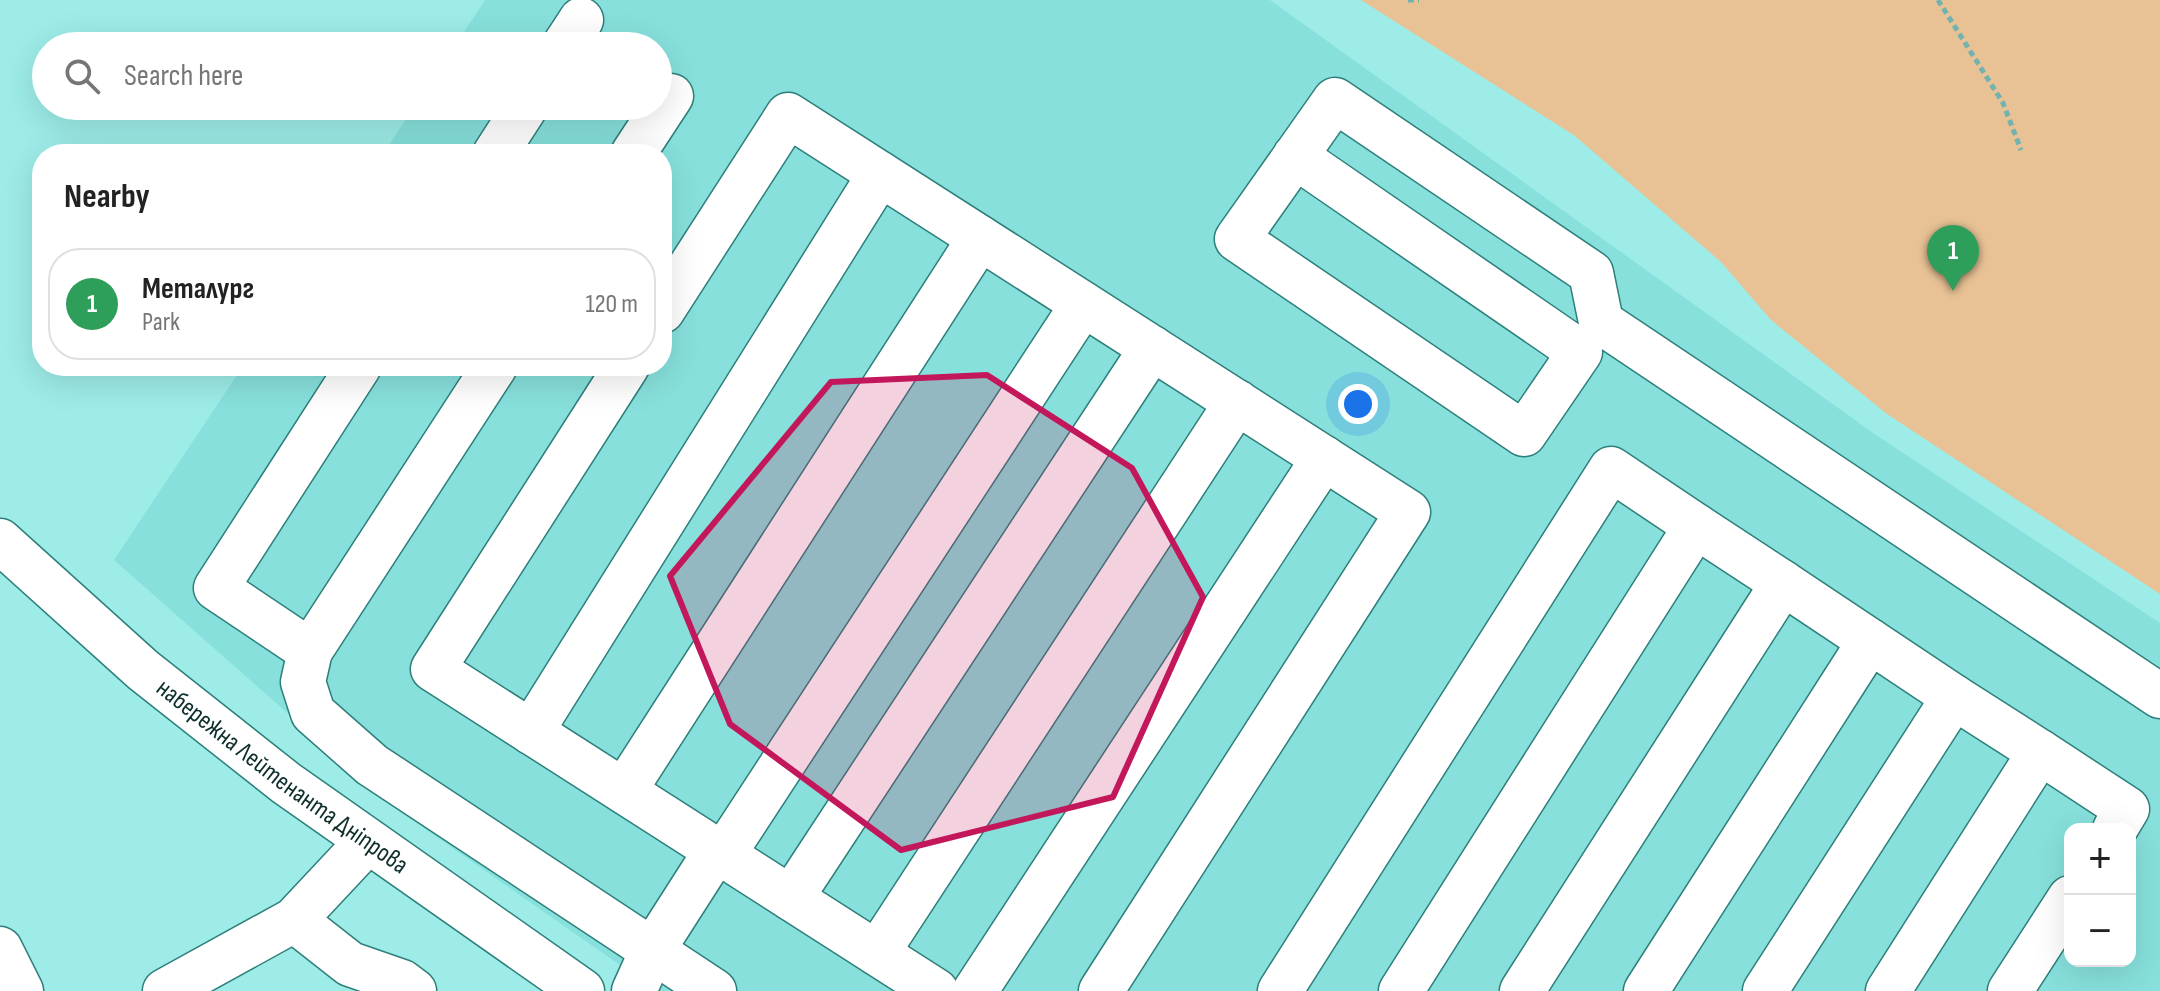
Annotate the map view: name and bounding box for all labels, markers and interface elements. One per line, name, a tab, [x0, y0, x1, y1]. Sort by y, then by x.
search box	[32, 32, 672, 120]
icon: search	[60, 54, 104, 98]
text: Search here	[124, 58, 243, 94]
text: Nearby	[64, 176, 150, 217]
pin: 1	[1927, 225, 1979, 291]
text: Металург	[142, 271, 254, 307]
text: 1	[87, 289, 97, 320]
text: 120 m	[585, 289, 638, 320]
text: Park	[142, 307, 180, 338]
your location	[1338, 384, 1378, 424]
street label: набережна Лейтенанта Дніпрова	[150, 673, 414, 881]
map controls	[2064, 823, 2136, 967]
button: +	[2064, 823, 2136, 895]
button: −	[2064, 895, 2136, 967]

